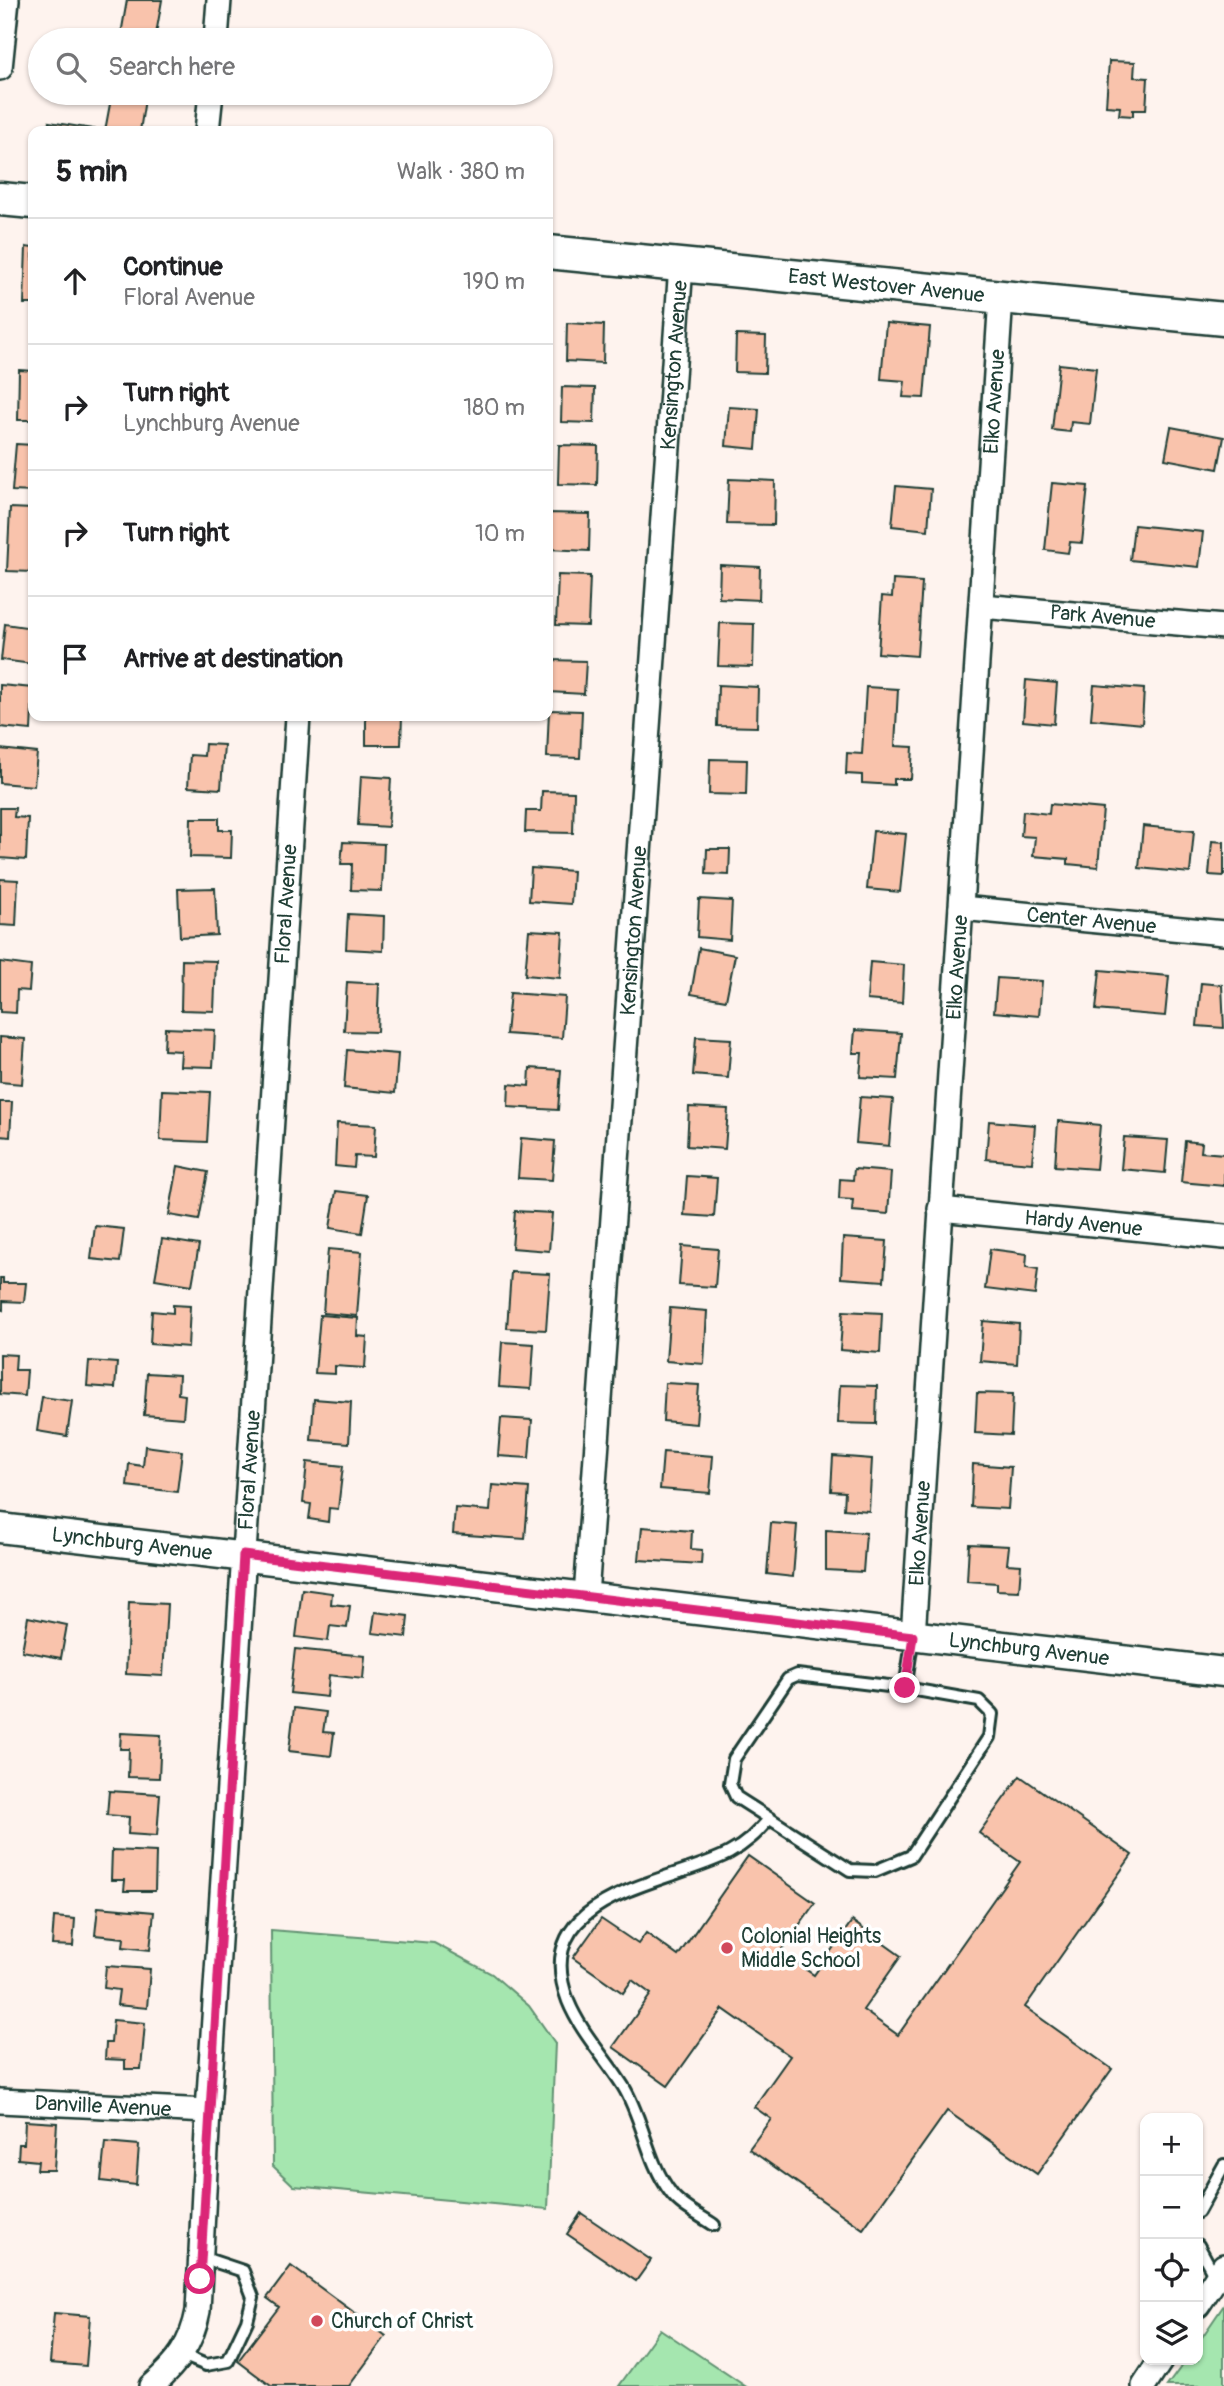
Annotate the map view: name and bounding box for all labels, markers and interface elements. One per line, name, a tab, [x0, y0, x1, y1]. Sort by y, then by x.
search box	[28, 28, 553, 105]
icon: search	[52, 48, 90, 86]
text: Search here	[108, 51, 235, 83]
text: 5 min	[56, 153, 127, 190]
text: Walk · 380 m	[397, 157, 525, 186]
text: Continue	[123, 251, 223, 283]
icon: ahead	[56, 262, 94, 300]
street label: East Westover Avenue	[787, 262, 986, 309]
text: 190 m	[463, 267, 525, 296]
street label: Kensington Avenue	[654, 279, 693, 451]
text: Floral Avenue	[123, 283, 255, 312]
street label: Elko Avenue	[977, 348, 1011, 455]
text: Turn right	[123, 377, 229, 409]
icon: right	[56, 388, 94, 426]
text: 180 m	[463, 393, 525, 422]
text: Lynchburg Avenue	[123, 409, 300, 438]
icon: right	[56, 514, 94, 552]
text: Turn right	[123, 517, 229, 549]
text: 10 m	[475, 519, 525, 548]
street label: Park Avenue	[1049, 598, 1157, 635]
icon: arrive	[56, 640, 94, 678]
text: Arrive at destination	[123, 643, 343, 675]
street label: Floral Avenue	[269, 843, 303, 965]
street label: Kensington Avenue	[614, 844, 653, 1016]
street label: Center Avenue	[1025, 901, 1158, 940]
street label: Elko Avenue	[940, 913, 974, 1021]
street label: Hardy Avenue	[1023, 1204, 1144, 1242]
street label: Floral Avenue	[232, 1409, 267, 1531]
street label: Elko Avenue	[903, 1479, 937, 1587]
street label: Lynchburg Avenue	[50, 1521, 214, 1566]
street label: Lynchburg Avenue	[947, 1626, 1111, 1672]
route end	[889, 1672, 920, 1703]
place label: Colonial Heights Middle School	[741, 1923, 882, 1974]
marker: Colonial Heights Middle School	[719, 1940, 735, 1956]
street label: Danville Avenue	[34, 2089, 173, 2123]
map controls	[1140, 2113, 1203, 2365]
button: +	[1140, 2113, 1203, 2176]
button: −	[1140, 2176, 1203, 2239]
button: locate	[1140, 2239, 1203, 2302]
route start	[184, 2263, 215, 2294]
button: layers	[1140, 2302, 1203, 2365]
place label: Church of Christ	[331, 2308, 474, 2335]
marker: Church of Christ	[309, 2313, 325, 2329]

